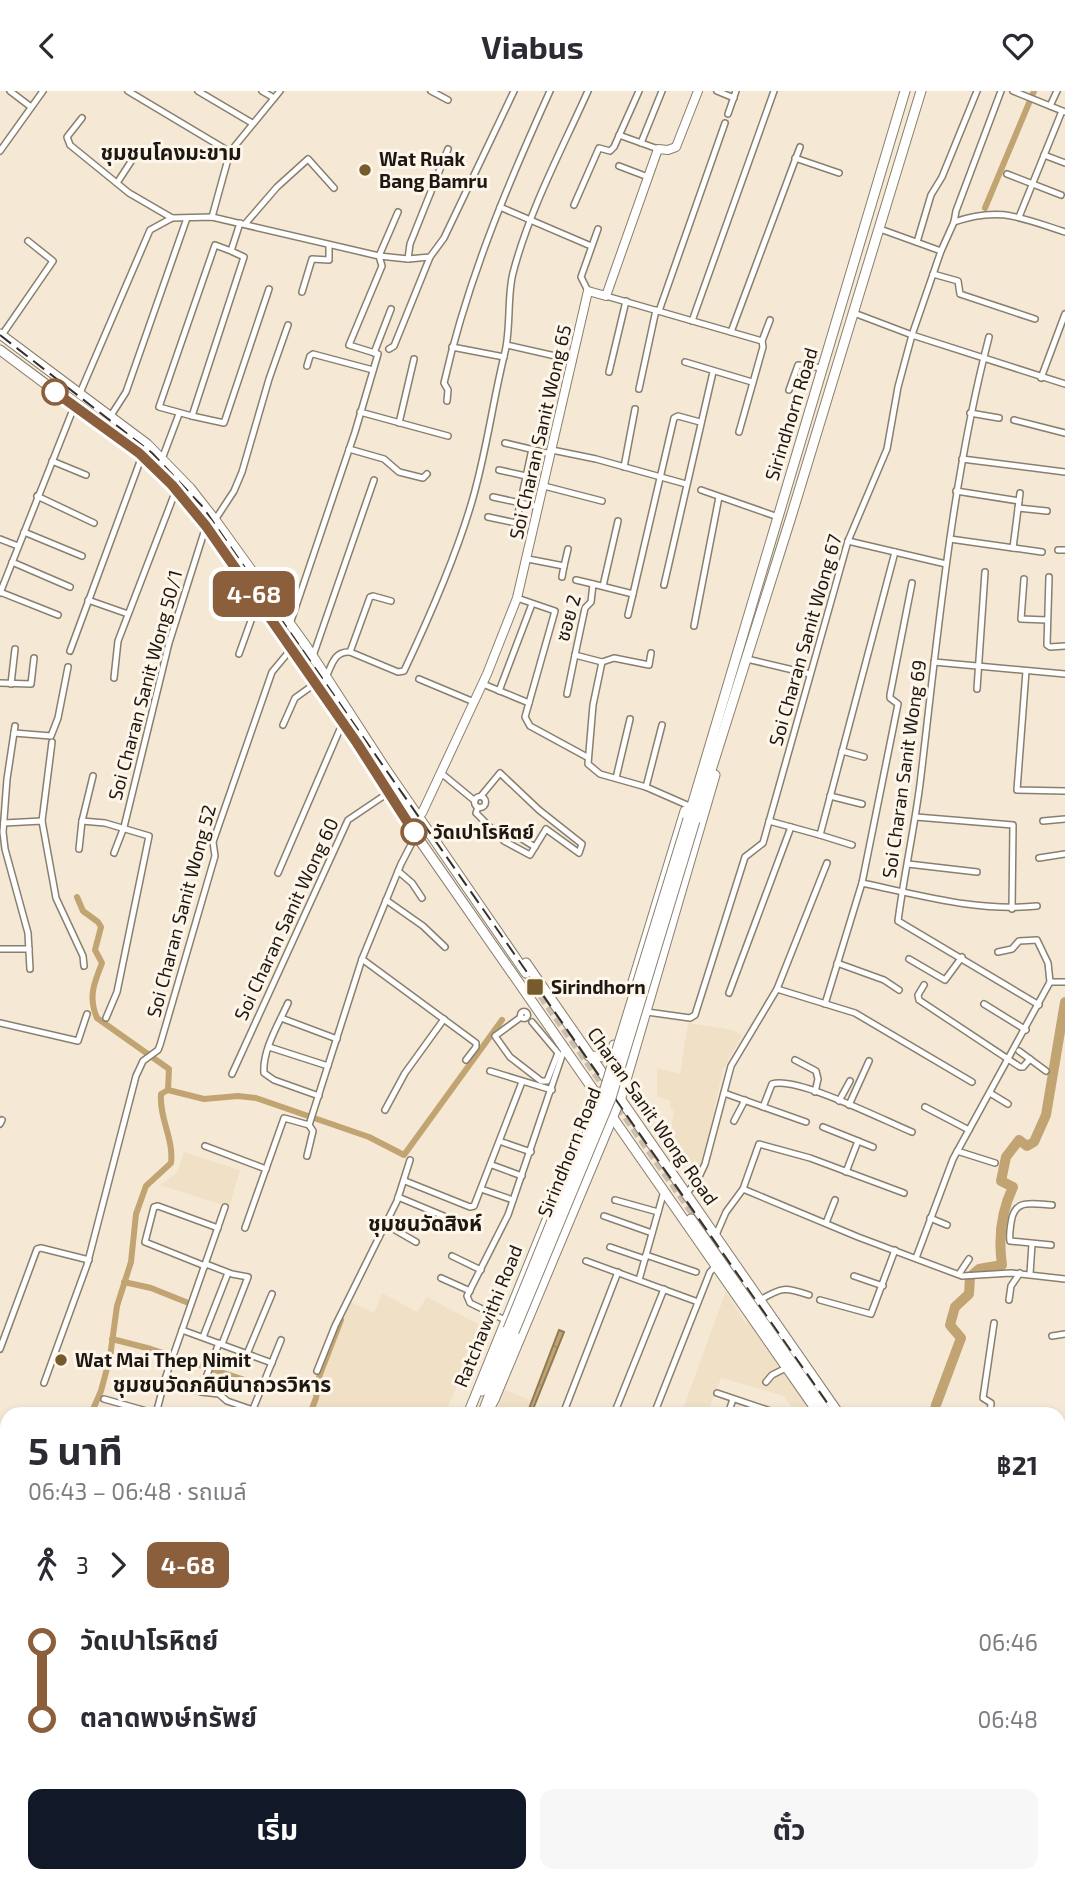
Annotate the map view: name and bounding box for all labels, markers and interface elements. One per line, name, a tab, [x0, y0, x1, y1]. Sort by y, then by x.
icon: back	[28, 27, 66, 65]
text: Viabus	[481, 27, 584, 65]
icon: heart	[999, 27, 1037, 65]
district label: ชุมชนโคงมะขาม	[100, 139, 242, 166]
place label: Wat Ruak Bang Bamru	[379, 147, 488, 192]
marker: Wat Ruak Bang Bamru	[357, 162, 373, 178]
street label: Soi Charan Sanit Wong 65	[504, 322, 575, 541]
street label: Sirindhorn Road	[759, 344, 822, 483]
unlabelled marker	[42, 379, 68, 405]
street label: Soi Charan Sanit Wong 67	[763, 531, 846, 748]
street label: Soi Charan Sanit Wong 50/1	[103, 567, 186, 803]
line badge: 4-68	[205, 571, 303, 617]
text: 4-68	[227, 579, 281, 608]
street label: ซอย 2	[550, 592, 585, 644]
street label: Soi Charan Sanit Wong 69	[877, 658, 930, 880]
street label: Soi Charan Sanit Wong 52	[141, 802, 220, 1020]
street label: Soi Charan Sanit Wong 60	[228, 814, 343, 1024]
marker: วัดเปาโรหิตย์	[401, 819, 427, 845]
place label: วัดเปาโรหิตย์	[433, 820, 534, 843]
place label: Sirindhorn	[551, 975, 646, 998]
marker: Sirindhorn	[525, 977, 545, 997]
street label: Charan Sanit Wong Road	[583, 1022, 724, 1209]
street label: Sirindhorn Road	[532, 1083, 605, 1220]
district label: ชุมชนวัดสิงห์	[368, 1210, 482, 1237]
street label: Ratchawithi Road	[448, 1241, 527, 1390]
place label: Wat Mai Thep Nimit	[75, 1348, 251, 1371]
marker: Wat Mai Thep Nimit	[53, 1352, 69, 1368]
district label: ชุมชนวัดภคินีนาถวรวิหาร	[113, 1371, 331, 1398]
text: 5 นาที	[28, 1427, 123, 1473]
text: ฿21	[997, 1449, 1038, 1480]
text: 06:43 – 06:48 · รถเมล์	[28, 1477, 247, 1505]
icon: walk	[28, 1546, 66, 1584]
icon: forward	[99, 1546, 137, 1584]
text: 4-68	[161, 1550, 215, 1579]
text: 3	[76, 1551, 89, 1579]
text: วัดเปาโรหิตย์	[80, 1624, 218, 1655]
text: 06:46	[978, 1628, 1038, 1656]
text: ตลาดพงษ์ทรัพย์	[80, 1701, 257, 1732]
text: 06:48	[977, 1705, 1038, 1733]
button: เริ่ม	[28, 1789, 526, 1869]
button: ตั๋ว	[540, 1789, 1038, 1869]

